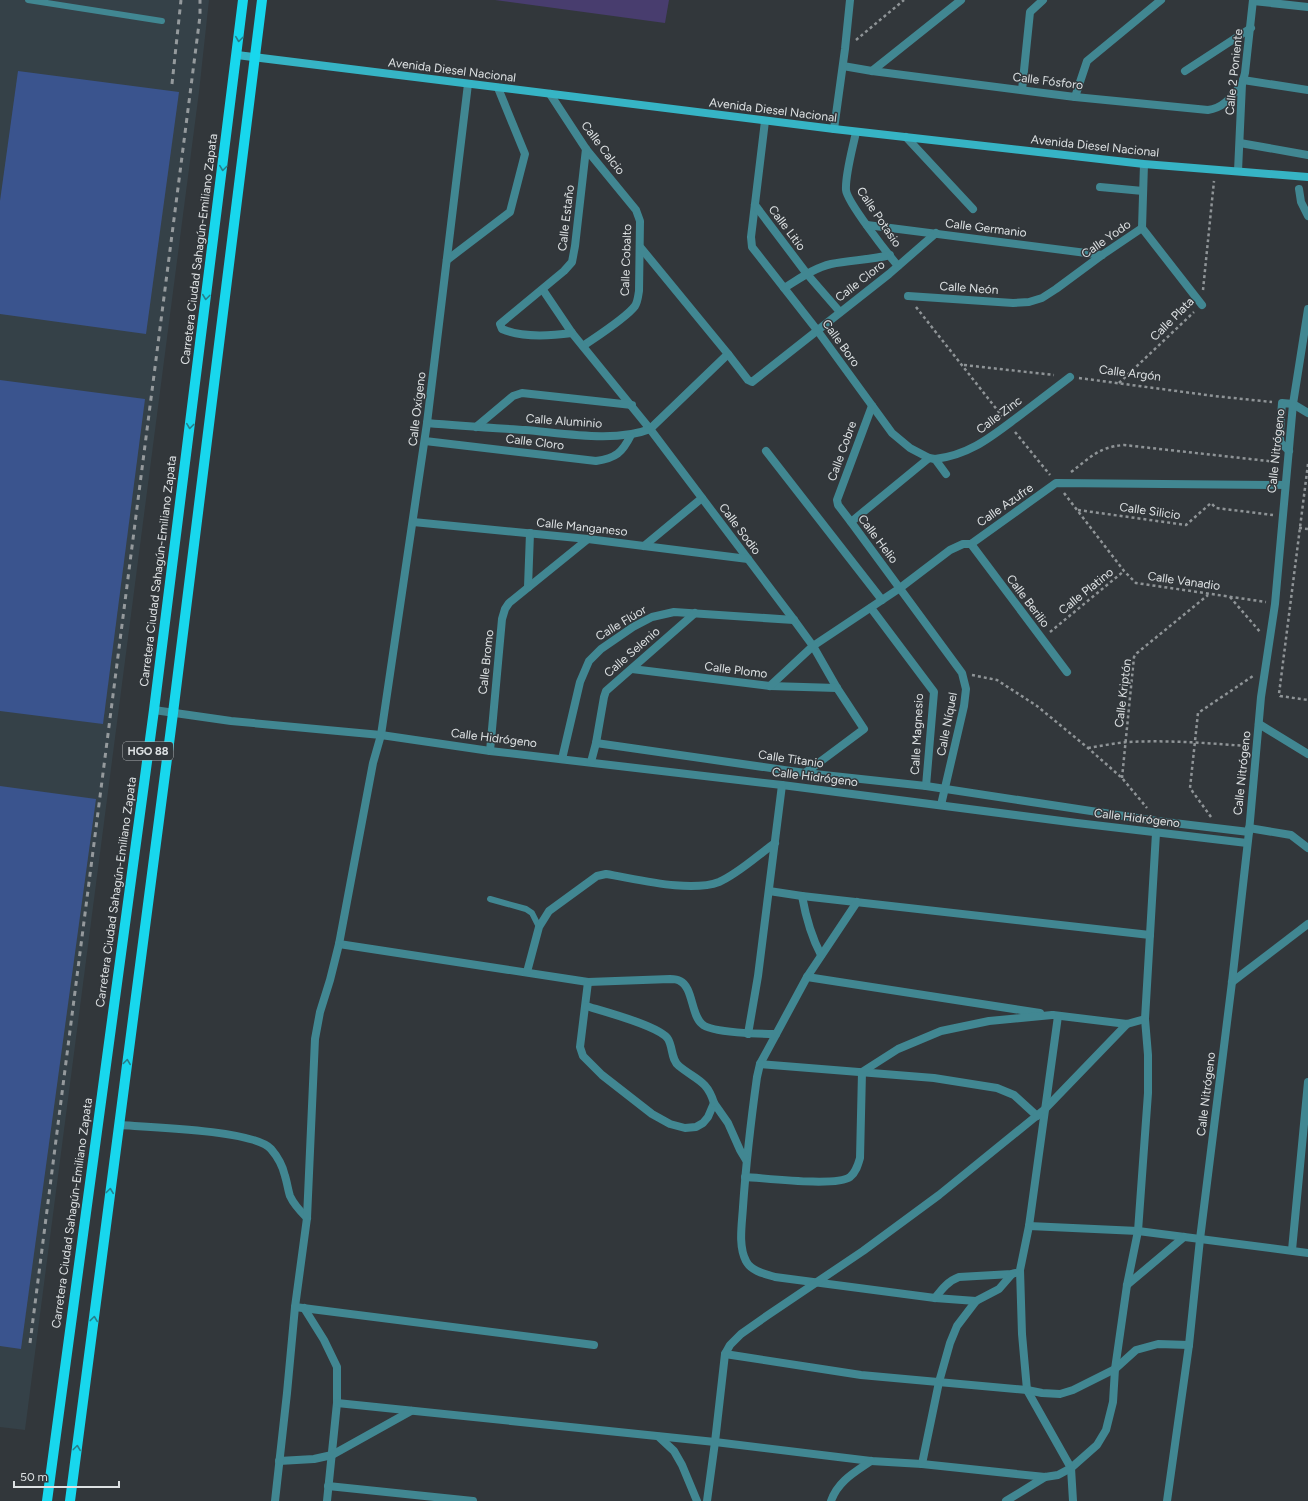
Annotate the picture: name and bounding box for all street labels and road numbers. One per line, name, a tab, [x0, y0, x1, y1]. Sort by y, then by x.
street label: Calle 2 Poniente	[1223, 28, 1246, 116]
street label: Avenida Diesel Nacional	[387, 55, 517, 85]
street label: Calle Fósforo	[1012, 70, 1084, 92]
street label: Avenida Diesel Nacional	[708, 95, 838, 125]
street label: Calle Calcio	[578, 119, 628, 177]
street label: Avenida Diesel Nacional	[1030, 132, 1160, 160]
street label: Carretera Ciudad Sahagún-Emiliano Zapata	[178, 133, 220, 365]
street label: Calle Estaño	[555, 184, 577, 252]
street label: Calle Potasio	[854, 184, 904, 250]
street label: Calle Litio	[765, 203, 809, 253]
street label: Calle Germanio	[944, 216, 1028, 240]
street label: Calle Yodo	[1079, 217, 1133, 261]
street label: Calle Cobalto	[618, 224, 634, 296]
street label: Calle Cloro	[833, 257, 888, 305]
street label: Calle Neón	[939, 279, 999, 297]
street label: Calle Plata	[1147, 294, 1197, 344]
street label: Calle Boro	[819, 317, 863, 369]
street label: Calle Argón	[1098, 362, 1162, 384]
street label: Calle Oxígeno	[406, 371, 428, 447]
street label: Calle Zinc	[974, 393, 1025, 437]
street label: Calle Nitrógeno	[1265, 408, 1287, 494]
street label: Calle Aluminio	[525, 411, 603, 431]
street label: Calle Cobre	[825, 419, 859, 483]
street label: Calle Cloro	[505, 431, 565, 453]
street label: Carretera Ciudad Sahagún-Emiliano Zapata	[137, 455, 179, 687]
street label: Calle Azufre	[974, 480, 1036, 529]
street label: Calle Silicio	[1119, 500, 1181, 522]
street label: Calle Sodio	[716, 501, 764, 557]
street label: Calle Helio	[855, 512, 901, 566]
street label: Calle Manganeso	[536, 515, 628, 539]
street label: Calle Platino	[1056, 565, 1116, 617]
street label: Calle Vanadio	[1147, 569, 1221, 593]
street label: Calle Berilio	[1004, 572, 1052, 630]
street label: Calle Flúor	[593, 602, 649, 644]
street label: Calle Selenio	[601, 624, 663, 680]
street label: Calle Bromo	[476, 629, 496, 695]
street label: Calle Kriptón	[1112, 658, 1134, 728]
street label: Calle Plomo	[704, 659, 768, 681]
street label: Calle Níquel	[934, 691, 960, 757]
street label: Calle Magnesio	[908, 693, 926, 775]
street label: Calle Hidrógeno	[450, 726, 538, 750]
street label: Calle Nitrógeno	[1231, 730, 1253, 816]
road number: HGO 88	[123, 742, 173, 760]
street label: Calle Titanio	[757, 747, 825, 771]
street label: Calle Hidrógeno	[771, 765, 859, 789]
street label: Carretera Ciudad Sahagún-Emiliano Zapata	[93, 776, 139, 1008]
street label: Calle Hidrógeno	[1093, 806, 1181, 830]
street label: Calle Nitrógeno	[1194, 1051, 1218, 1137]
street label: Carretera Ciudad Sahagún-Emiliano Zapata	[49, 1097, 95, 1329]

